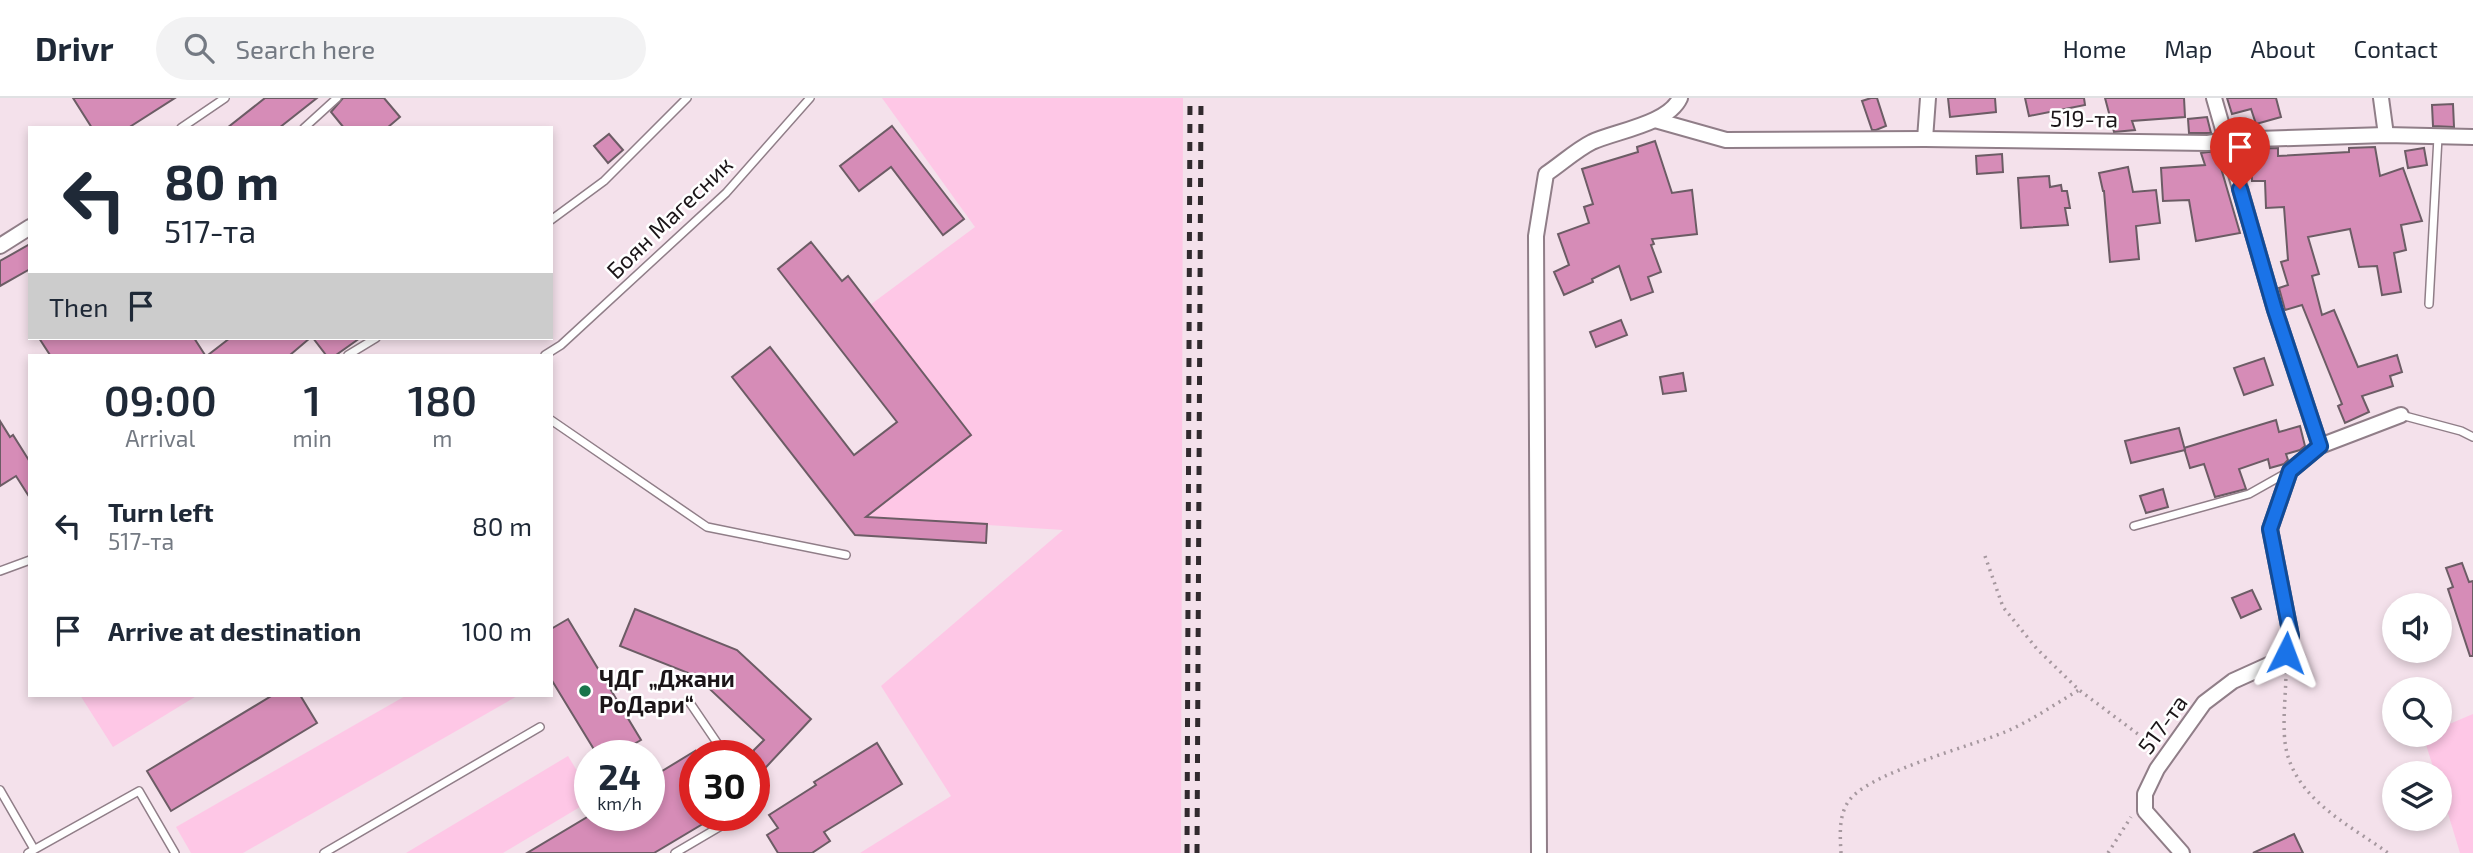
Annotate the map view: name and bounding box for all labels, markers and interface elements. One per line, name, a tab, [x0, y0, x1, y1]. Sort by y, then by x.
search box	[156, 17, 646, 80]
text: Drivr	[35, 28, 114, 68]
icon: search	[180, 29, 218, 67]
text: Search here	[236, 33, 375, 64]
text: Home	[2063, 34, 2126, 63]
text: Map	[2164, 34, 2212, 63]
text: About	[2250, 34, 2316, 63]
text: Contact	[2354, 34, 2438, 63]
street label: 519-та	[2050, 103, 2118, 133]
pin	[2210, 117, 2270, 189]
icon: arrive	[2221, 128, 2259, 166]
street label: Боян Магесник	[600, 150, 738, 284]
text: 80 m	[164, 151, 279, 210]
icon: left	[49, 154, 140, 245]
text: 517-та	[164, 211, 256, 249]
icon: arrive	[122, 287, 160, 325]
text: Then	[49, 291, 108, 322]
text: 09:00	[104, 374, 217, 424]
text: 1	[303, 374, 321, 424]
text: 180	[408, 374, 477, 424]
text: Arrival	[125, 424, 195, 452]
text: min	[293, 424, 332, 452]
text: m	[432, 424, 452, 452]
text: Turn left	[108, 496, 214, 527]
icon: left	[49, 507, 87, 545]
text: 80 m	[472, 510, 532, 541]
text: 517-та	[108, 527, 174, 555]
map controls	[2382, 593, 2452, 831]
button: sound	[2382, 593, 2452, 663]
icon: arrive	[49, 612, 87, 650]
text: Arrive at destination	[108, 615, 361, 646]
text: 100 m	[462, 615, 532, 646]
position arrow	[2249, 616, 2323, 690]
place label: ЧДГ „Джани РоДари“	[599, 664, 735, 718]
button: search	[2382, 677, 2452, 747]
marker: ЧДГ „Джани РоДари“	[577, 683, 593, 699]
street label: 517-та	[2131, 689, 2193, 759]
speed limit sign: 30	[679, 740, 770, 831]
text: 24	[598, 755, 641, 797]
button: layers	[2382, 761, 2452, 831]
text: km/h	[597, 792, 642, 814]

